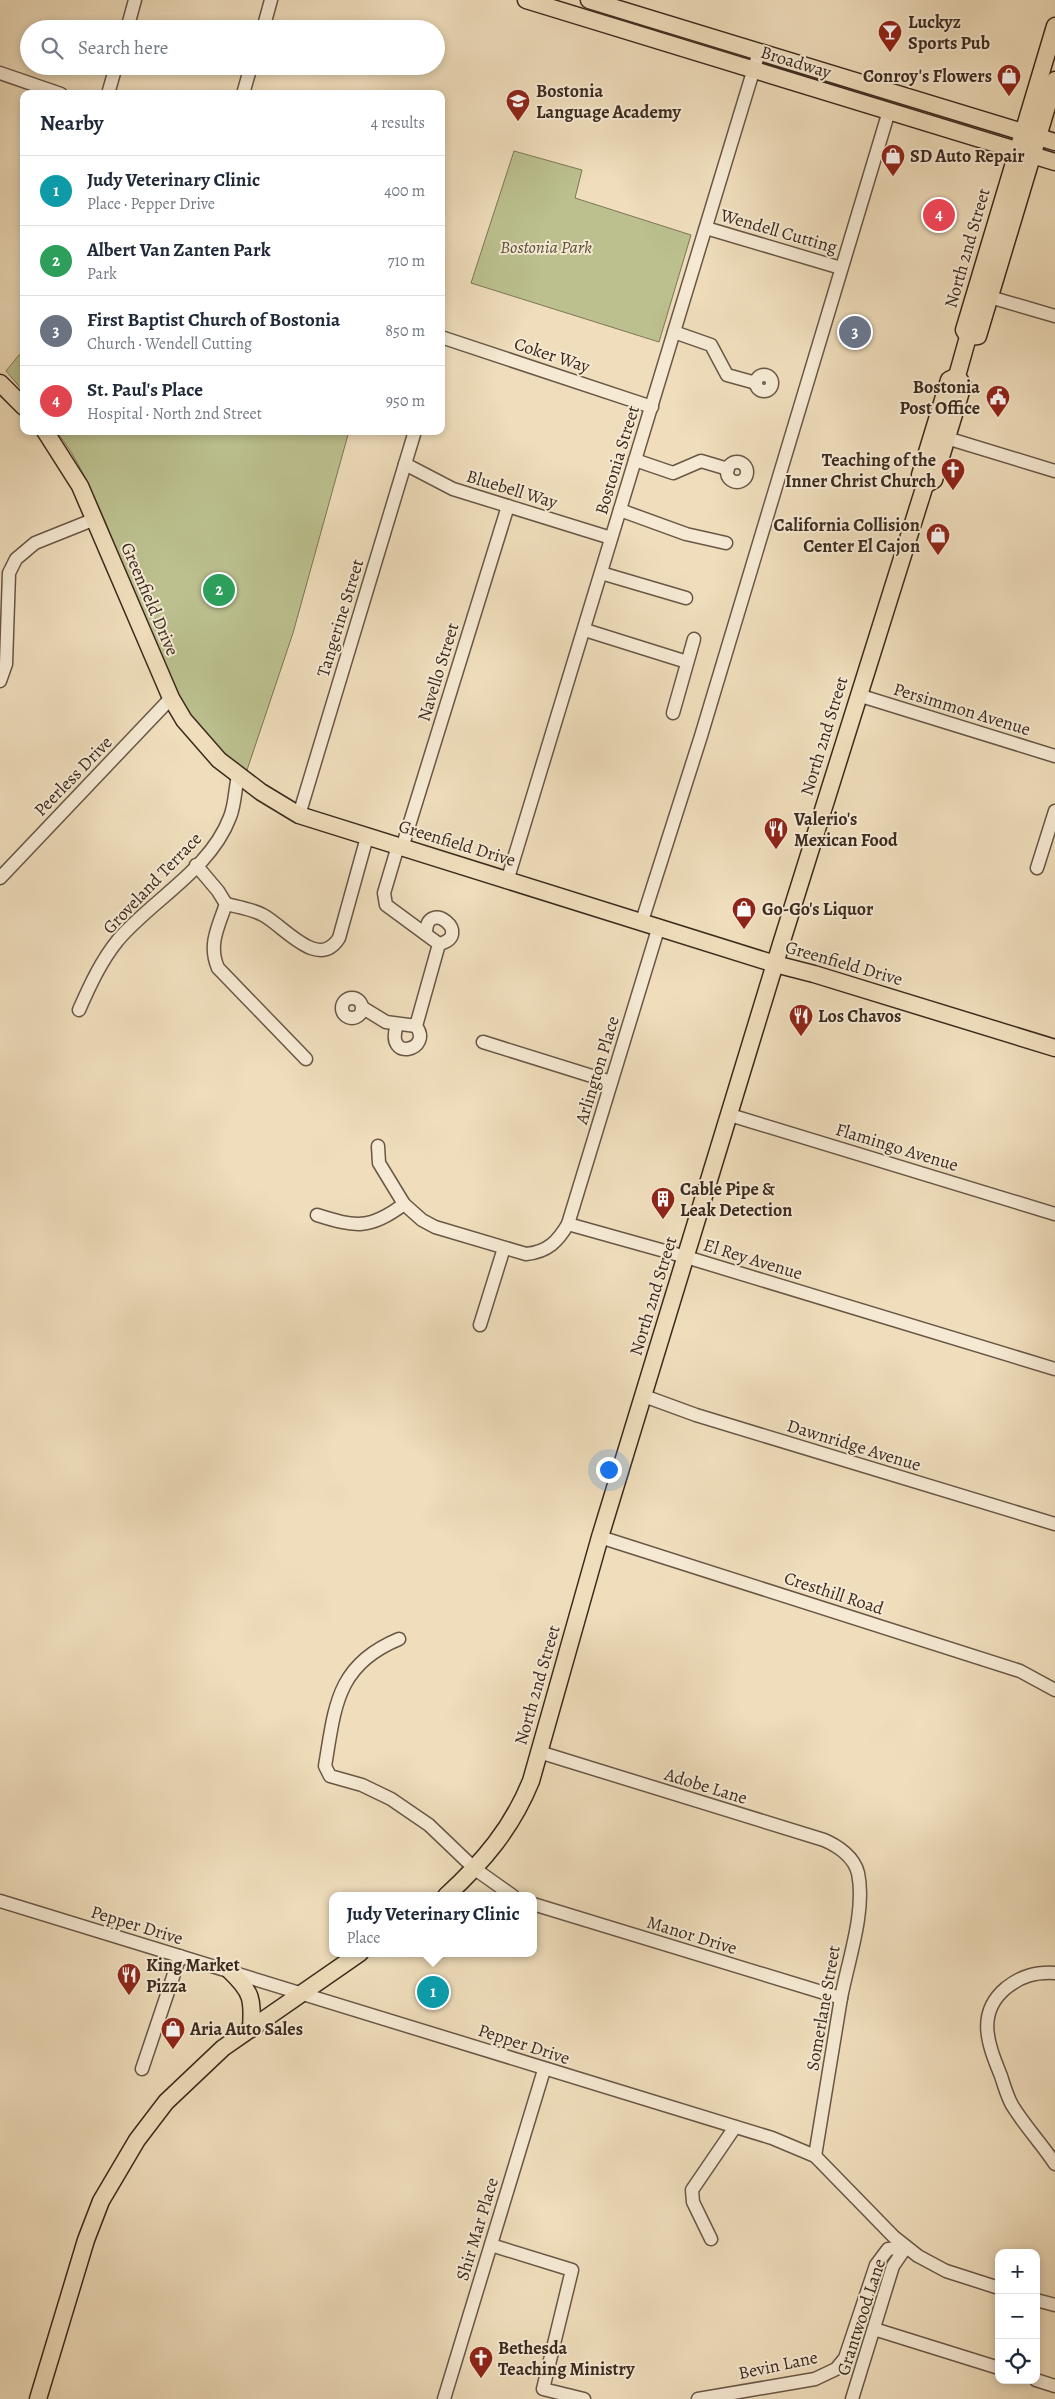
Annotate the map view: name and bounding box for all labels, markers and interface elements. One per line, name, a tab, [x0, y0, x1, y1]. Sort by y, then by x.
place label: Luckyz Sports Pub	[908, 10, 990, 55]
bar icon: Luckyz Sports Pub	[877, 19, 903, 53]
search box	[20, 20, 445, 75]
icon: search	[38, 34, 66, 62]
text: Search here	[78, 35, 168, 61]
street label: Broadway	[758, 40, 835, 84]
shop icon: Conroy's Flowers	[996, 63, 1022, 97]
place label: Conroy's Flowers	[863, 64, 992, 88]
place label: Bostonia Language Academy	[536, 79, 682, 124]
school or university icon: Bostonia Language Academy	[505, 88, 531, 122]
text: Nearby	[40, 109, 103, 137]
text: 4 results	[371, 112, 425, 134]
shop icon: SD Auto Repair	[880, 143, 906, 177]
place label: SD Auto Repair	[910, 144, 1025, 168]
text: Judy Veterinary Clinic	[87, 167, 260, 193]
text: 1	[53, 180, 59, 202]
text: 400 m	[384, 180, 425, 202]
street label: North 2nd Street	[938, 185, 996, 311]
text: Place · Pepper Drive	[87, 193, 215, 215]
pin: 4	[923, 196, 955, 234]
street label: Wendell Cutting	[717, 203, 840, 259]
park label: Bostonia Park	[500, 235, 592, 259]
text: Albert Van Zanten Park	[87, 237, 271, 263]
text: 2	[52, 250, 60, 272]
text: 710 m	[388, 250, 425, 272]
text: Park	[87, 263, 117, 285]
text: First Baptist Church of Bostonia	[87, 307, 340, 333]
pin: 3	[839, 313, 871, 351]
text: 3	[53, 320, 59, 342]
text: 850 m	[385, 320, 425, 342]
street label: Coker Way	[511, 331, 594, 379]
text: Church · Wendell Cutting	[87, 333, 252, 355]
place label: Bostonia Post Office	[900, 375, 980, 420]
text: St. Paul's Place	[87, 377, 203, 403]
public building icon: Bostonia Post Office	[985, 384, 1011, 418]
text: 4	[52, 390, 60, 412]
text: 950 m	[386, 390, 425, 412]
street label: Bostonia Street	[589, 402, 645, 517]
text: Hospital · North 2nd Street	[87, 403, 262, 425]
place label: Teaching of the Inner Christ Church	[785, 448, 936, 493]
church icon: Teaching of the Inner Christ Church	[940, 457, 966, 491]
street label: Bluebell Way	[464, 464, 561, 514]
place label: California Collision Center El Cajon	[774, 513, 920, 558]
shop icon: California Collision Center El Cajon	[925, 522, 951, 556]
street label: Greenfield Drive	[115, 539, 185, 659]
street label: Tangerine Street	[311, 556, 369, 680]
pin: 2	[203, 571, 235, 609]
street label: Navello Street	[412, 620, 464, 724]
street label: North 2nd Street	[794, 673, 854, 799]
street label: Persimmon Avenue	[890, 677, 1034, 741]
street label: Peerless Drive	[29, 731, 117, 821]
place label: Valerio's Mexican Food	[793, 807, 898, 852]
street label: Greenfield Drive	[396, 814, 518, 872]
restaurant icon: Valerio's Mexican Food	[763, 816, 789, 850]
street label: Groveland Terrace	[97, 827, 207, 939]
shop icon: Go-Go's Liquor	[731, 896, 757, 930]
place label: Go-Go's Liquor	[762, 897, 874, 921]
street label: Greenfield Drive	[783, 935, 905, 991]
restaurant icon: Los Chavos	[788, 1003, 814, 1037]
place label: Los Chavos	[818, 1004, 901, 1028]
street label: Arlington Place	[569, 1013, 625, 1128]
street label: Flamingo Avenue	[833, 1117, 961, 1177]
place label: Cable Pipe & Leak Detection	[680, 1177, 792, 1222]
building icon: Cable Pipe & Leak Detection	[650, 1186, 676, 1220]
street label: North 2nd Street	[623, 1233, 683, 1359]
street label: El Rey Avenue	[701, 1233, 805, 1285]
street label: Dawnridge Avenue	[784, 1413, 924, 1477]
your location	[596, 1457, 622, 1483]
street label: Cresthill Road	[781, 1566, 887, 1620]
street label: North 2nd Street	[508, 1622, 566, 1748]
street label: Adobe Lane	[661, 1762, 750, 1810]
popup	[329, 1892, 537, 1957]
street label: Pepper Drive	[88, 1900, 186, 1950]
text: Judy Veterinary Clinic	[346, 1901, 520, 1927]
street label: Manor Drive	[644, 1910, 740, 1960]
text: Place	[346, 1927, 380, 1949]
street label: Somerlane Street	[800, 1944, 846, 2072]
place label: King Market Pizza	[146, 1953, 240, 1998]
restaurant icon: King Market Pizza	[116, 1962, 142, 1996]
pin: 1	[417, 1973, 449, 2011]
shop icon: Aria Auto Sales	[160, 2016, 186, 2050]
place label: Aria Auto Sales	[189, 2017, 303, 2041]
street label: Pepper Drive	[475, 2018, 573, 2070]
street label: Shir Mar Place	[450, 2175, 504, 2283]
map controls	[995, 2249, 1040, 2384]
button: +	[995, 2249, 1040, 2294]
street label: Grantwood Lane	[831, 2255, 891, 2379]
button: −	[995, 2294, 1040, 2339]
place label: Bethesda Teaching Ministry	[498, 2336, 635, 2381]
button: locate	[995, 2339, 1040, 2384]
church icon: Bethesda Teaching Ministry	[468, 2345, 494, 2379]
street label: Bevin Lane	[736, 2345, 820, 2385]

